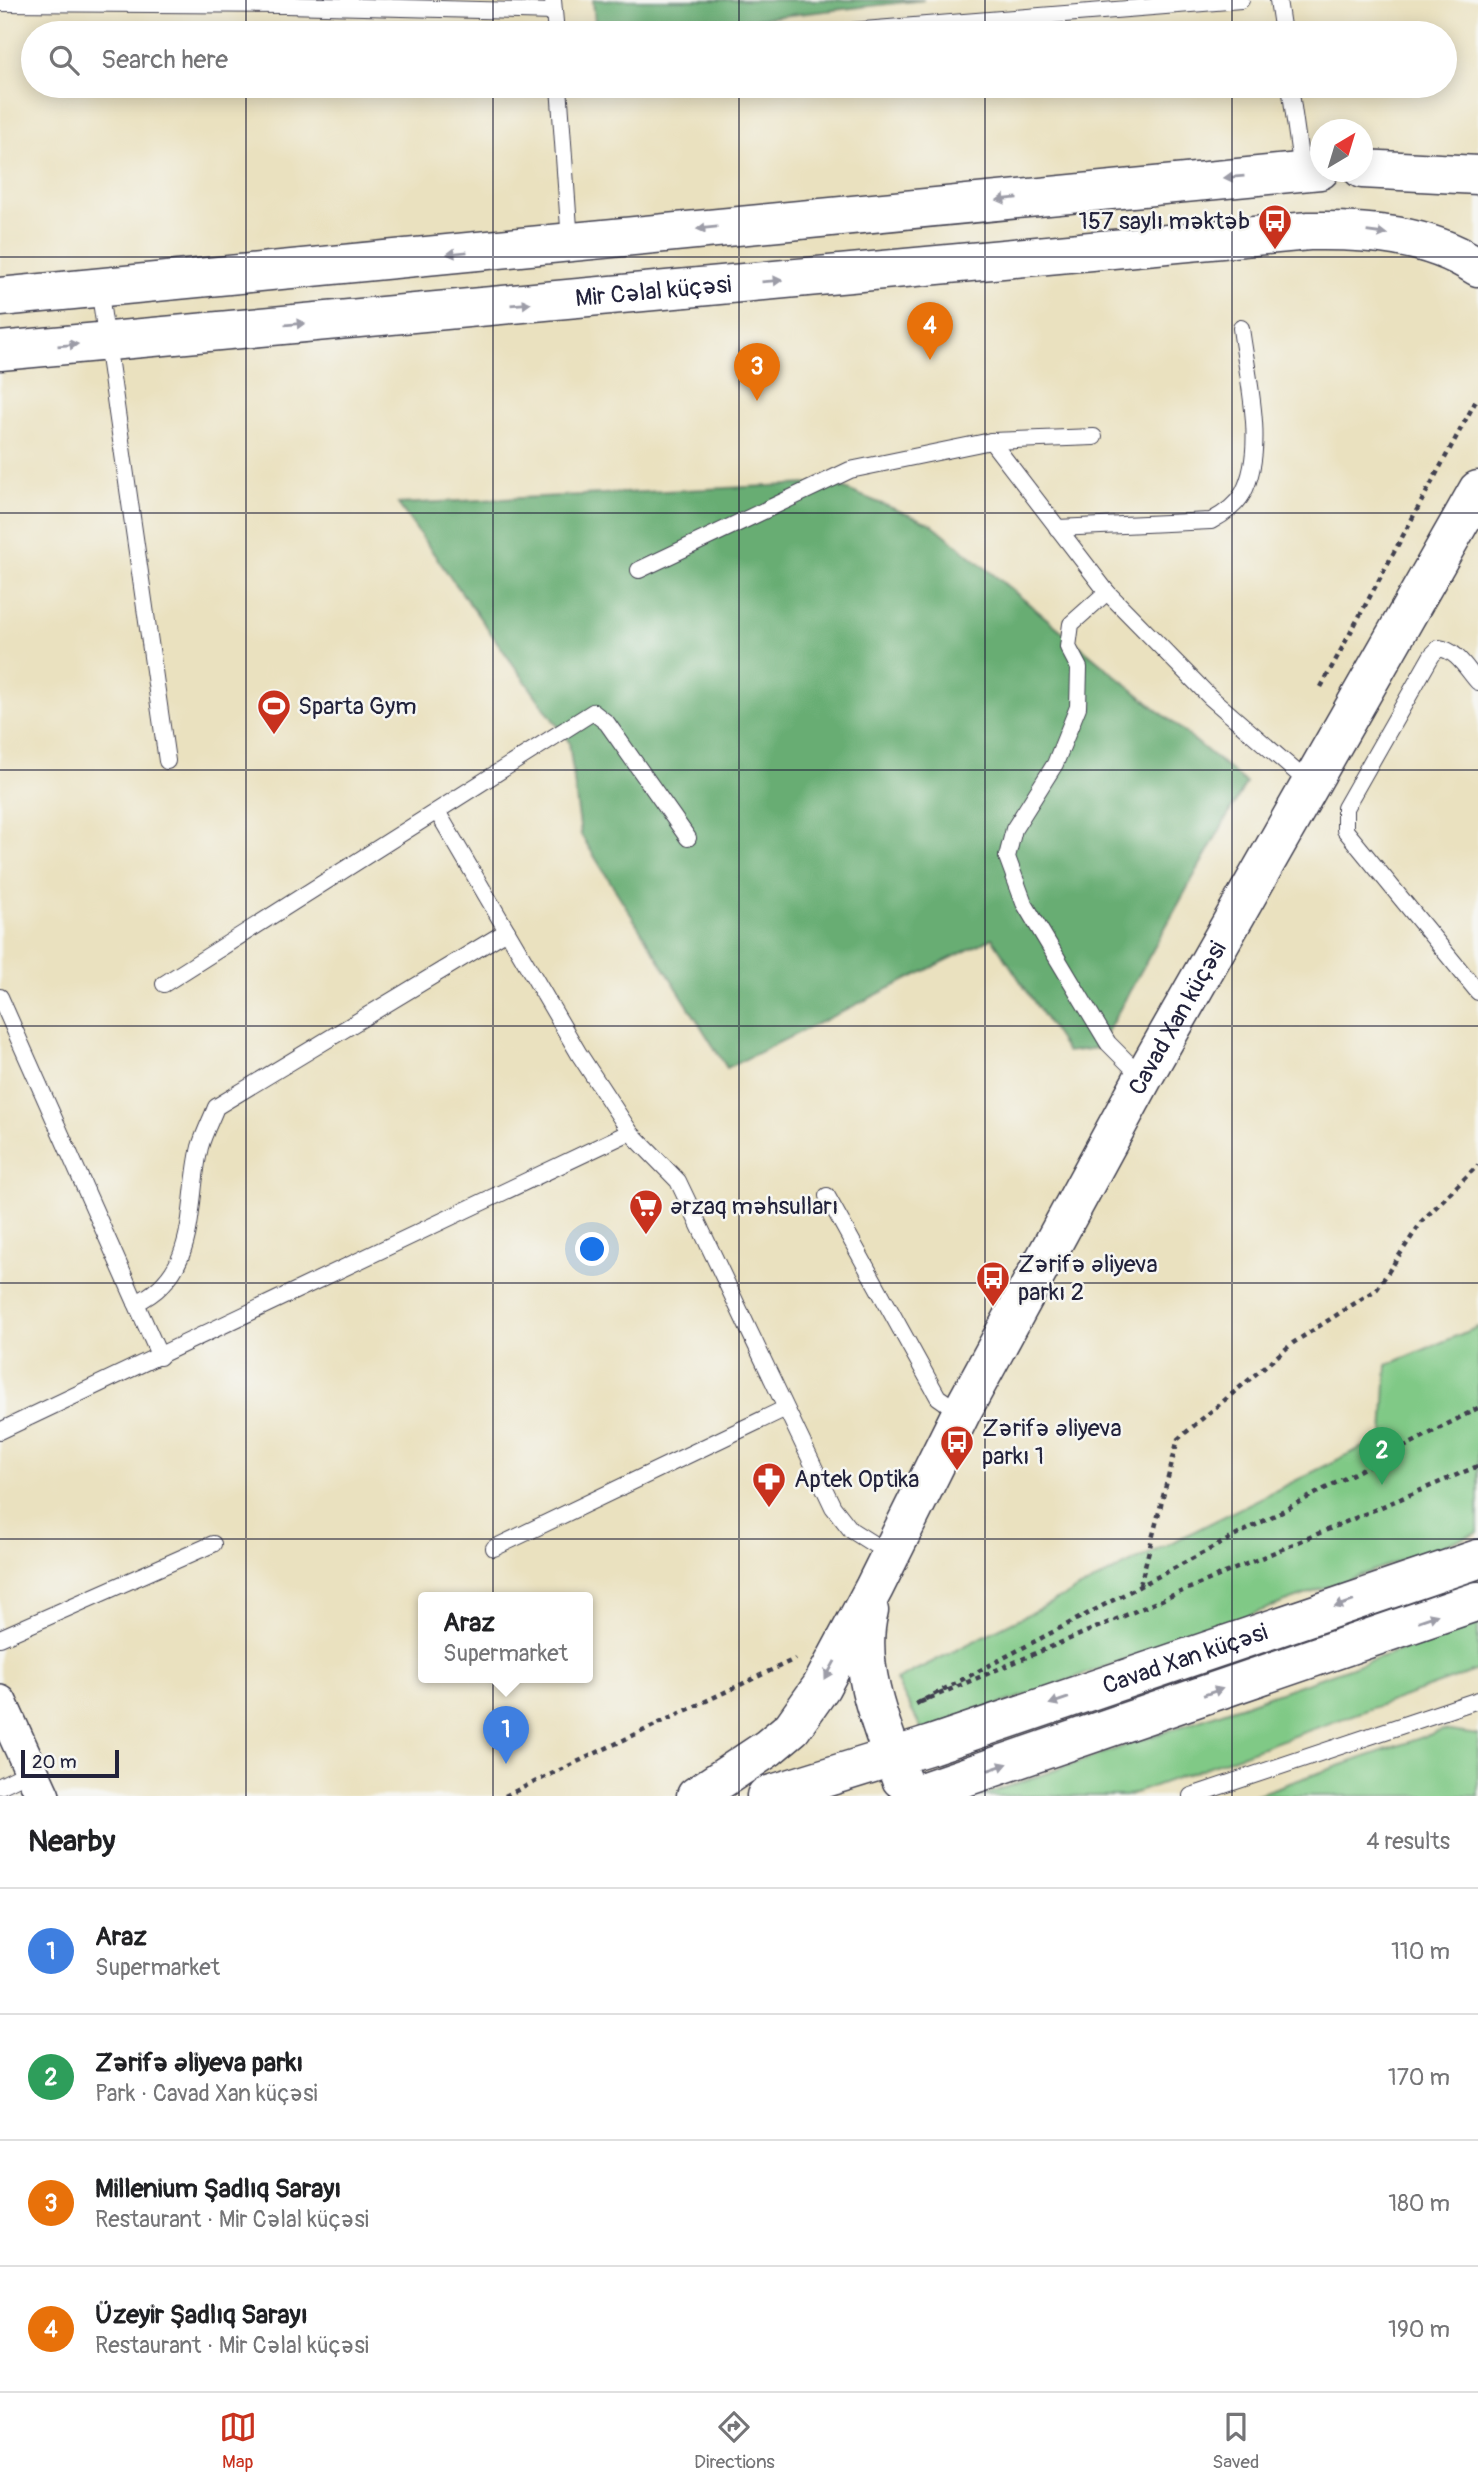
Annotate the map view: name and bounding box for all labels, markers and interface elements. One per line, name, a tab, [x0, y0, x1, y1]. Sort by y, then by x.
search box	[21, 21, 1457, 98]
icon: search	[45, 41, 83, 79]
text: Search here	[101, 44, 228, 76]
north arrow	[1310, 119, 1373, 182]
one-way arrow	[1222, 172, 1244, 183]
one-way arrow	[996, 194, 1018, 205]
bus stop icon: 157 saylı məktəb	[1256, 202, 1294, 251]
place label: 157 saylı məktəb	[1079, 207, 1250, 236]
one-way arrow	[696, 223, 718, 234]
one-way arrow	[1366, 228, 1388, 239]
one-way arrow	[445, 247, 467, 258]
street label: Mir Cəlal küçəsi	[574, 270, 733, 313]
one-way arrow	[761, 275, 783, 286]
one-way arrow	[510, 298, 532, 309]
pin: 4	[907, 302, 953, 360]
one-way arrow	[284, 319, 306, 330]
one-way arrow	[57, 339, 79, 350]
pin: 3	[734, 343, 780, 401]
sports icon: Sparta Gym	[255, 687, 293, 736]
place label: Sparta Gym	[298, 692, 417, 721]
street label: Cavad Xan küçəsi	[1122, 936, 1232, 1100]
supermarket icon: Ərzaq məhsulları	[627, 1187, 665, 1236]
place label: Ərzaq məhsulları	[670, 1192, 838, 1221]
your location	[575, 1232, 609, 1266]
place label: Zərifə Əliyeva parkı 2	[1018, 1250, 1158, 1307]
bus stop icon: Zərifə Əliyeva parkı 2	[974, 1259, 1012, 1308]
place label: Zərifə Əliyeva parkı 1	[982, 1414, 1122, 1471]
bus stop icon: Zərifə Əliyeva parkı 1	[938, 1423, 976, 1472]
pin: 2	[1359, 1427, 1405, 1485]
pharmacy icon: Aptek Optika	[750, 1460, 788, 1509]
place label: Aptek Optika	[794, 1465, 919, 1494]
popup	[418, 1592, 593, 1683]
one-way arrow	[1333, 1599, 1354, 1610]
text: Araz	[443, 1607, 495, 1639]
one-way arrow	[1418, 1612, 1439, 1623]
street label: Cavad Xan küçəsi	[1099, 1617, 1271, 1700]
text: Supermarket	[443, 1639, 568, 1668]
one-way arrow	[824, 1660, 836, 1680]
one-way arrow	[1203, 1686, 1224, 1697]
one-way arrow	[1048, 1696, 1069, 1707]
pin: 1	[483, 1706, 529, 1764]
scale bar	[21, 1747, 119, 1779]
text: 20 m	[32, 1750, 77, 1774]
one-way arrow	[988, 1761, 1009, 1772]
text: Nearby	[28, 1823, 115, 1860]
text: 4 results	[1366, 1827, 1450, 1856]
text: Araz	[95, 1921, 147, 1953]
text: 1	[47, 1937, 56, 1966]
text: 110 m	[1391, 1937, 1450, 1966]
text: Supermarket	[95, 1953, 220, 1982]
text: Zərifə Əliyeva parkı	[95, 2047, 303, 2079]
text: 2	[45, 2063, 57, 2092]
text: 170 m	[1388, 2063, 1450, 2092]
text: Park · Cavad Xan küçəsi	[95, 2079, 318, 2108]
text: Millenium Şadlıq Sarayı	[95, 2173, 341, 2205]
text: 3	[45, 2189, 57, 2218]
text: 180 m	[1388, 2189, 1450, 2218]
text: Restaurant · Mir Cəlal küçəsi	[95, 2205, 369, 2234]
text: Üzeyir Şadlıq Sarayı	[95, 2299, 308, 2331]
text: 4	[44, 2315, 58, 2344]
text: 190 m	[1388, 2315, 1450, 2344]
text: Restaurant · Mir Cəlal küçəsi	[95, 2331, 369, 2360]
tab: Map	[219, 2408, 257, 2474]
tab: Directions	[694, 2408, 775, 2474]
tab: Saved	[1212, 2408, 1259, 2474]

